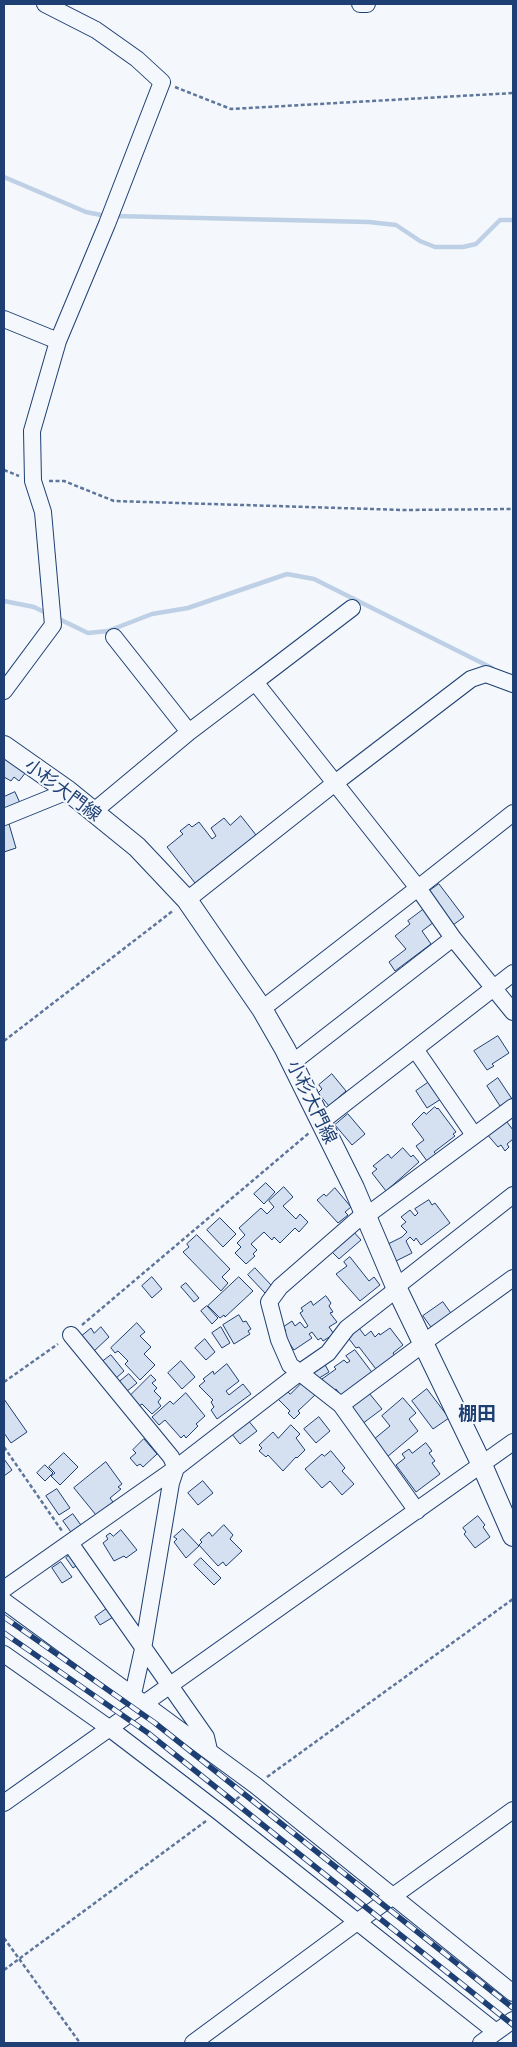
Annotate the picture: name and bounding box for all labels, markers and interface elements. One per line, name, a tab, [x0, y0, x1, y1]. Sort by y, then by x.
street label: 小杉大門線	[21, 754, 105, 826]
street label: 小杉大門線	[283, 1057, 341, 1147]
district label: 棚田	[458, 1403, 496, 1425]

